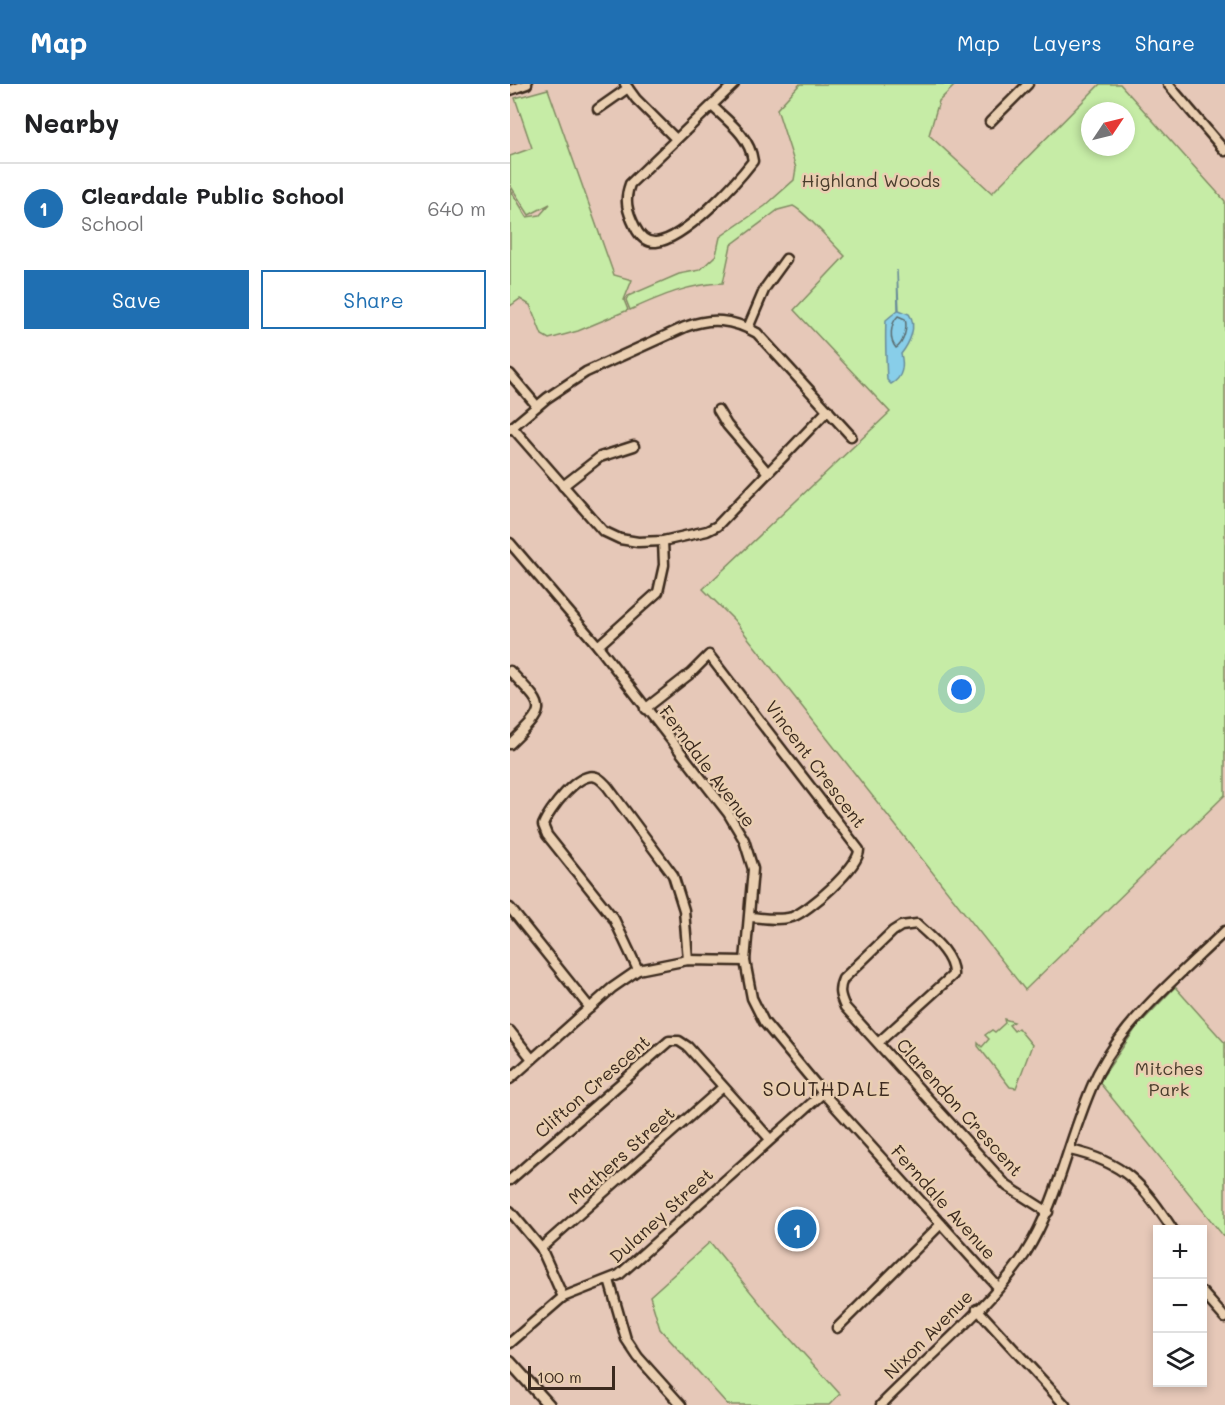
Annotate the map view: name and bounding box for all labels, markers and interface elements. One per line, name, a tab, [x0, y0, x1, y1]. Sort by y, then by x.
text: Map	[30, 24, 87, 60]
text: Map	[957, 29, 1000, 56]
text: Layers	[1033, 29, 1102, 56]
text: Share	[1135, 29, 1195, 56]
north arrow	[1081, 102, 1135, 156]
text: Nearby	[24, 106, 119, 140]
park label: Highland Woods	[801, 168, 941, 192]
text: Cleardale Public School	[81, 181, 344, 210]
text: 1	[39, 195, 48, 221]
text: 640 m	[428, 195, 486, 221]
text: School	[81, 210, 144, 236]
button: Save	[24, 270, 249, 329]
button: Share	[261, 270, 486, 329]
your location	[947, 675, 976, 704]
street label: Vincent Crescent	[760, 695, 872, 833]
street label: Ferndale Avenue	[654, 700, 762, 832]
street label: Clifton Crescent	[529, 1029, 655, 1143]
street label: Clarendon Crescent	[892, 1033, 1028, 1181]
park label: Mitches Park	[1135, 1056, 1203, 1101]
district label: SOUTHDALE	[763, 1075, 891, 1101]
street label: Mathers Street	[563, 1101, 679, 1209]
street label: Ferndale Avenue	[886, 1140, 1002, 1264]
street label: Dulaney Street	[604, 1162, 718, 1268]
pin: 1	[778, 1206, 816, 1252]
map controls	[1153, 1225, 1207, 1387]
button: +	[1153, 1225, 1207, 1279]
button: −	[1153, 1279, 1207, 1333]
street label: Nixon Avenue	[878, 1284, 978, 1384]
button: layers	[1153, 1333, 1207, 1387]
scale bar	[528, 1363, 615, 1390]
text: 100 m	[537, 1366, 582, 1387]

